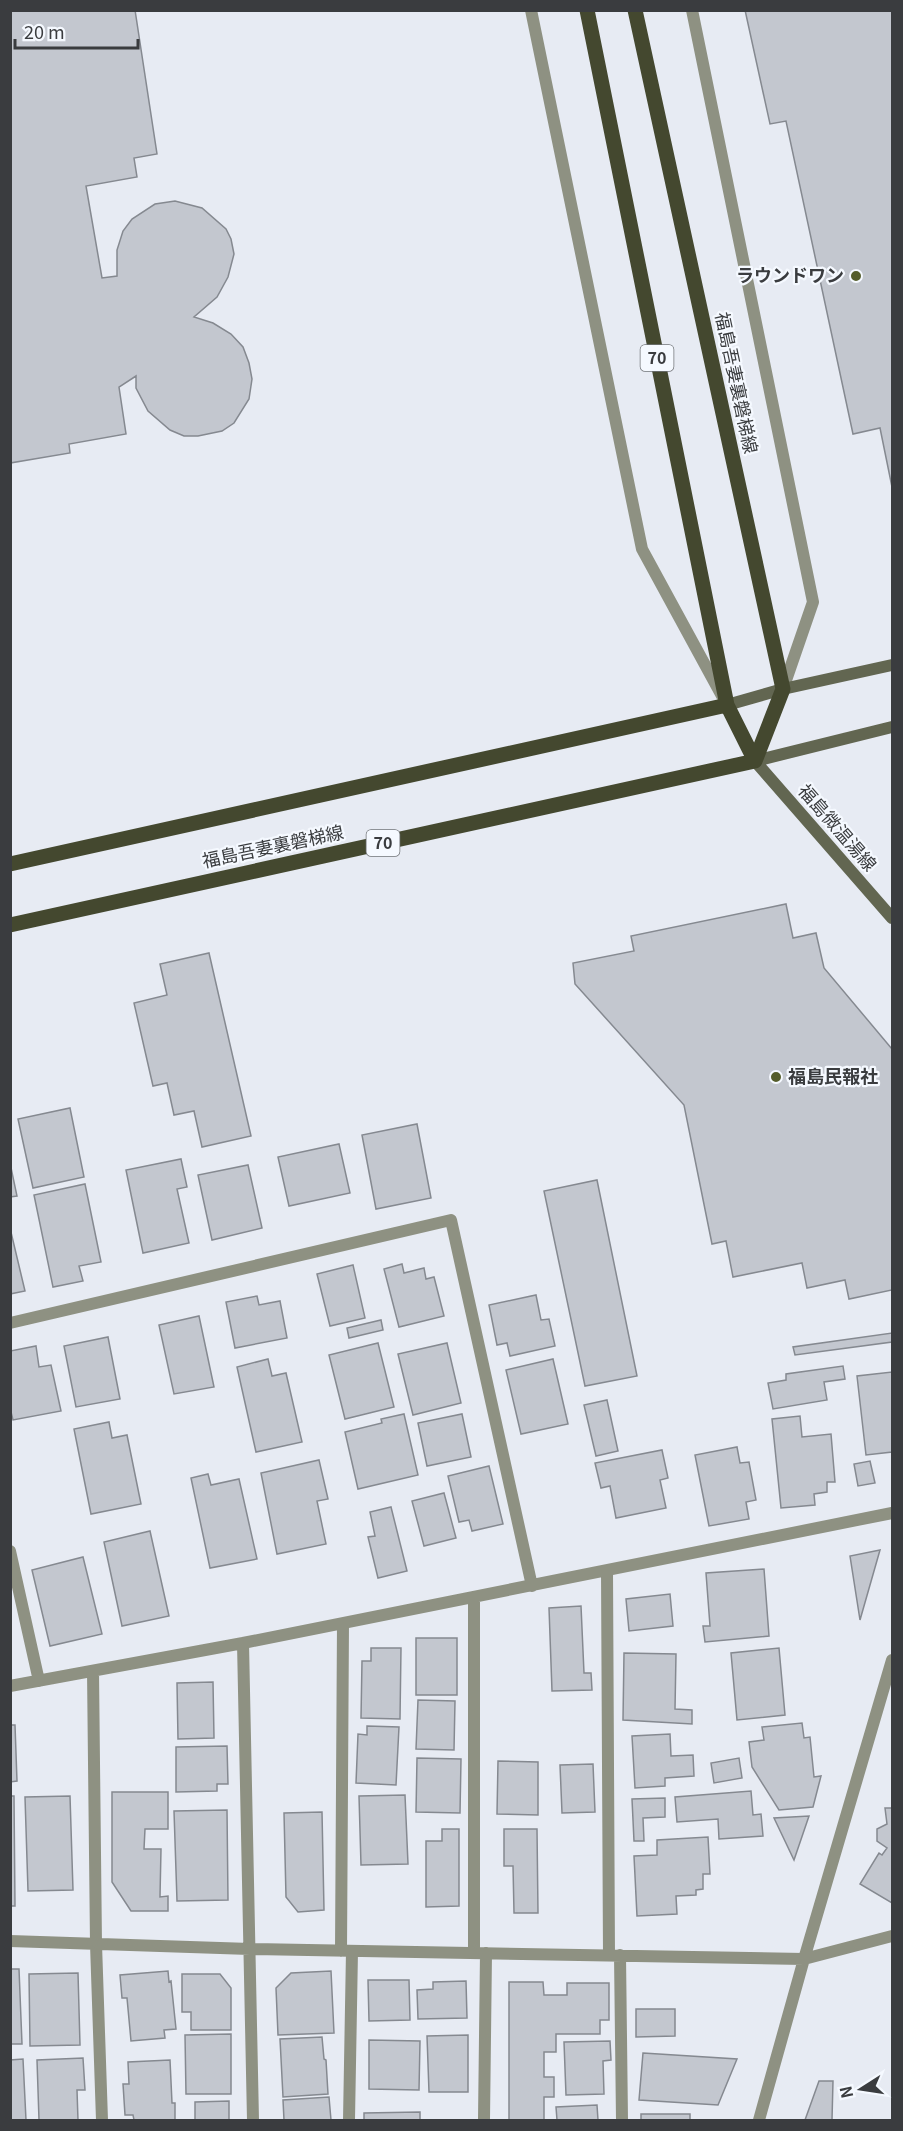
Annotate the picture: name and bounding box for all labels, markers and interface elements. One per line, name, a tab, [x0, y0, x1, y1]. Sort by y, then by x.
scale bar	[15, 12, 138, 50]
text: 20 m	[24, 18, 65, 44]
place label: ラウンドワン	[736, 261, 844, 287]
marker: ラウンドワン	[849, 269, 863, 283]
street label: 福島吾妻裏磐梯線	[710, 309, 766, 456]
road number: 70	[640, 345, 674, 371]
street label: 福島微温湯線	[793, 777, 884, 876]
street label: 福島吾妻裏磐梯線	[199, 817, 346, 873]
road number: 70	[366, 830, 400, 856]
place label: 福島民報社	[788, 1062, 878, 1088]
marker: 福島民報社	[769, 1070, 783, 1084]
north arrow	[831, 2059, 891, 2119]
text: N	[832, 2084, 858, 2101]

